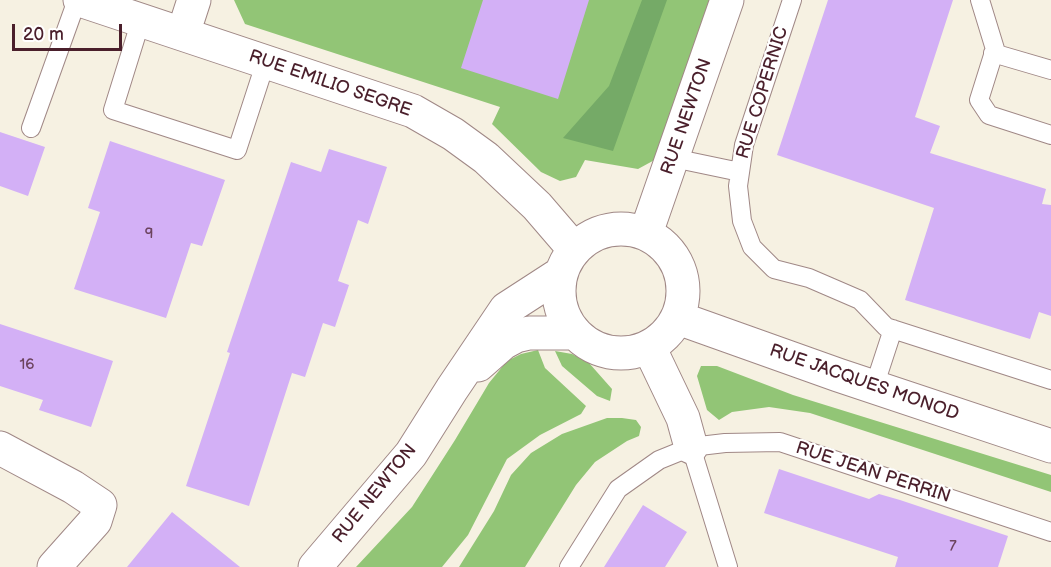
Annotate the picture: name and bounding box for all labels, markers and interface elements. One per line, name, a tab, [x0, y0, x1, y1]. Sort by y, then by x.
scale bar	[15, 12, 124, 50]
text: 20 m	[23, 24, 64, 45]
street label: RUE COPERNIC	[733, 24, 793, 162]
street label: RUE EMILIO SEGRE	[246, 46, 414, 122]
street label: RUE NEWTON	[657, 56, 717, 178]
house number: 9	[145, 225, 153, 243]
street label: RUE JACQUES MONOD	[766, 340, 962, 426]
house number: 16	[20, 356, 34, 374]
street label: RUE JEAN PERRIN	[793, 438, 953, 508]
street label: RUE NEWTON	[328, 440, 422, 548]
house number: 7	[949, 538, 957, 556]

